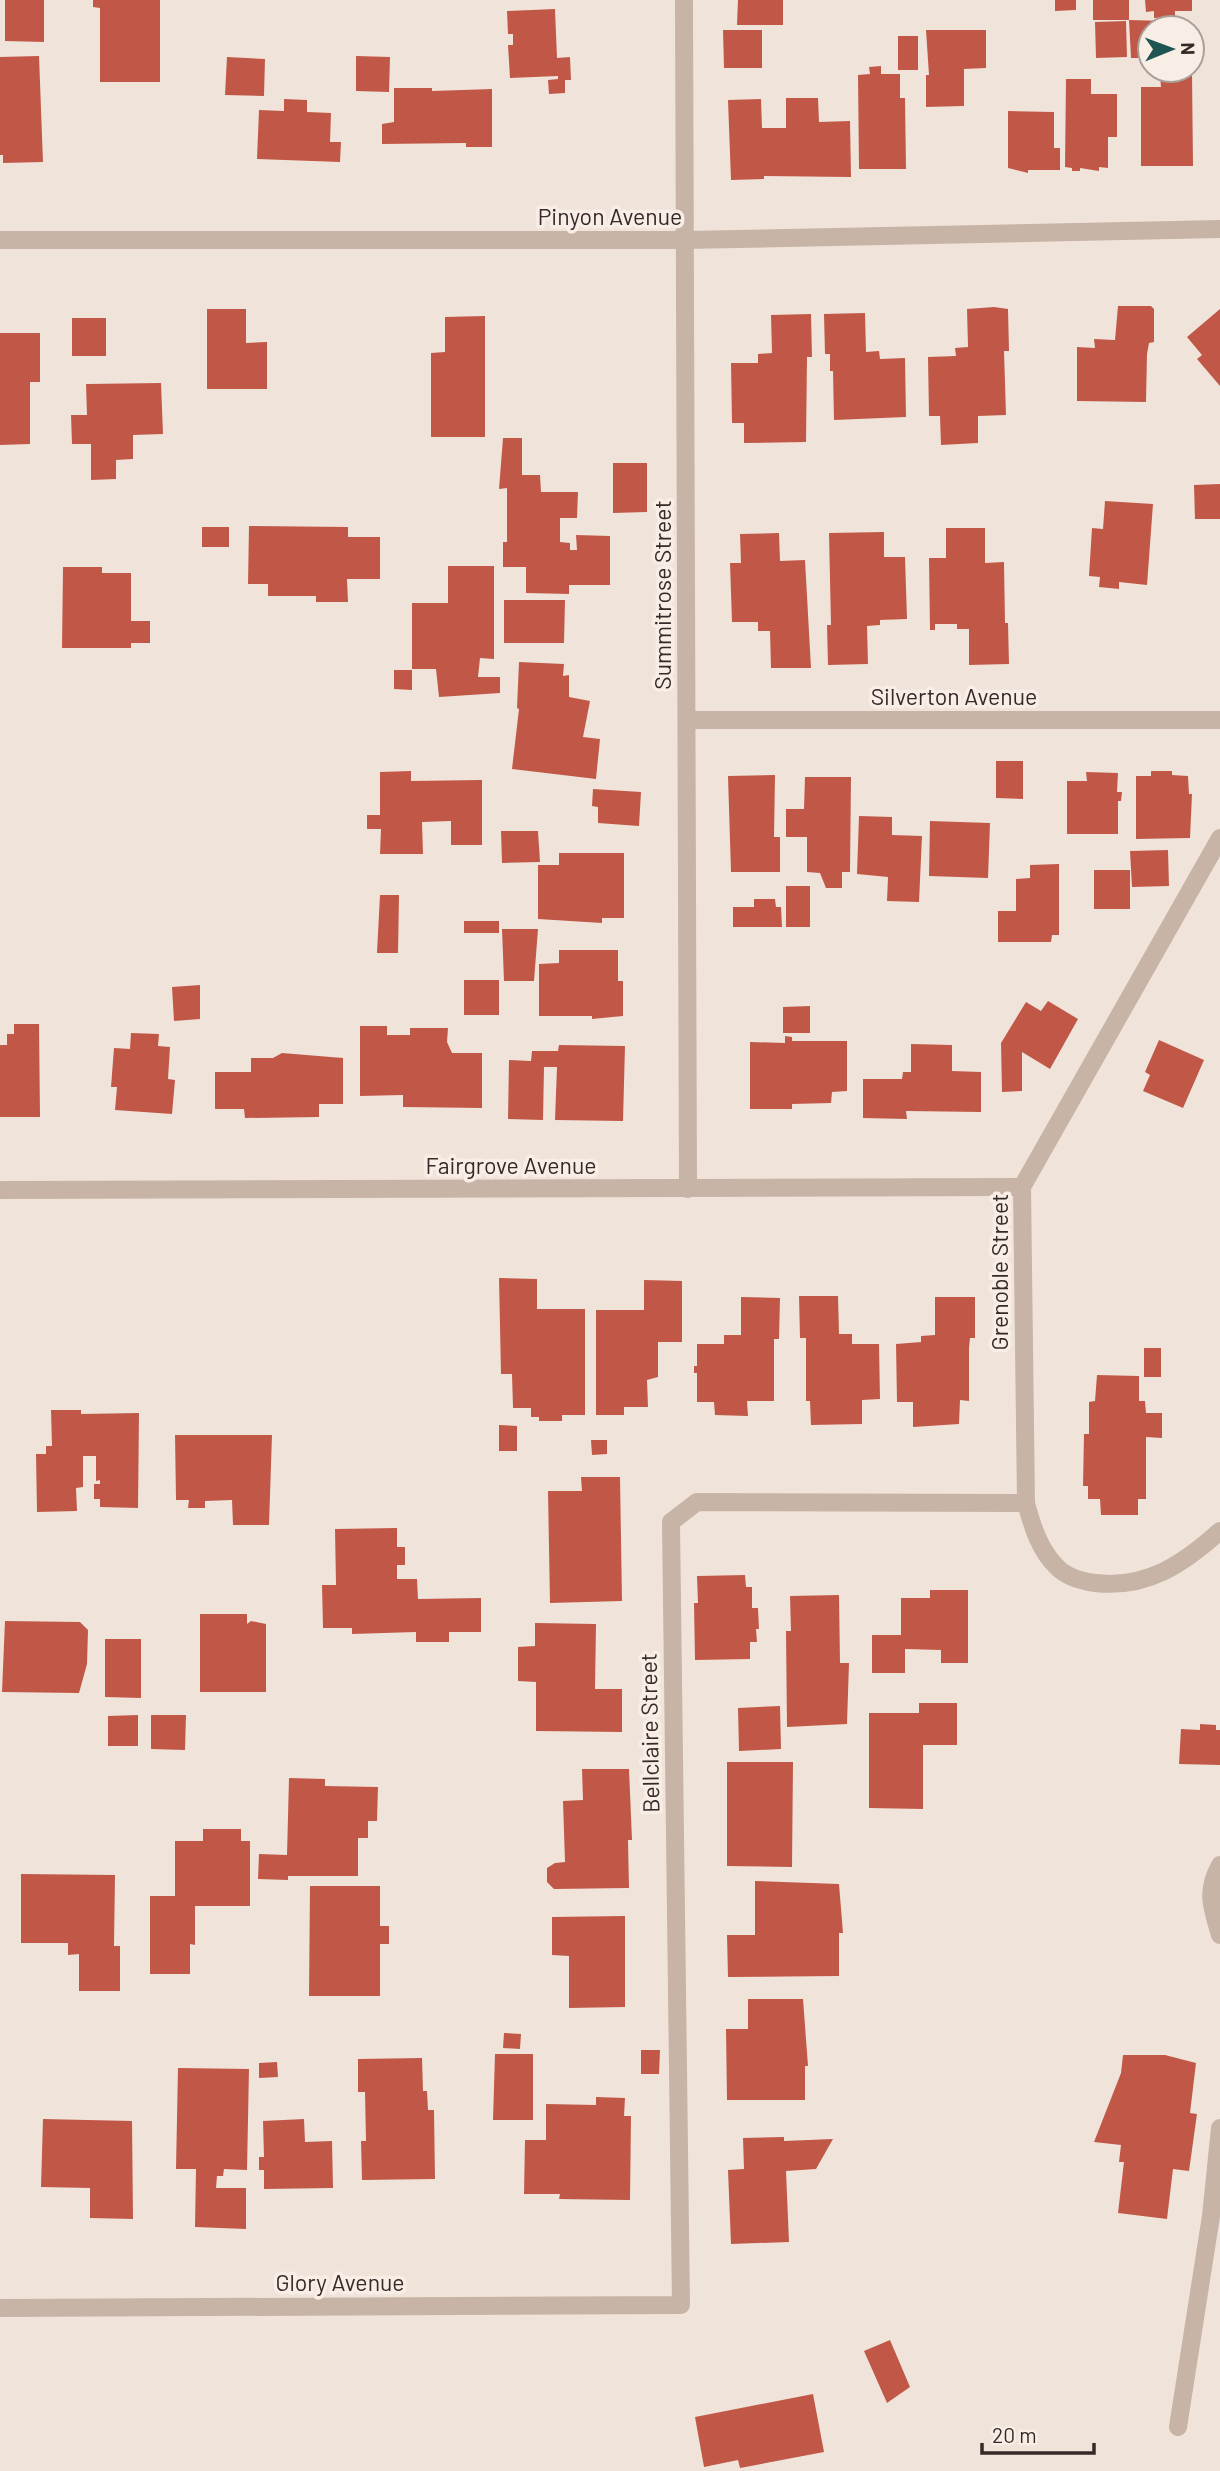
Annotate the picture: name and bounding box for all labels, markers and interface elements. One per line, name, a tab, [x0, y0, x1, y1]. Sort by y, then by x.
north arrow	[1136, 14, 1206, 84]
text: N	[1177, 42, 1200, 55]
street label: Pinyon Avenue	[538, 202, 682, 230]
street label: Summitrose Street	[648, 500, 676, 690]
street label: Silverton Avenue	[871, 682, 1037, 710]
street label: Fairgrove Avenue	[425, 1151, 597, 1179]
street label: Grenoble Street	[985, 1194, 1013, 1350]
street label: Bellclaire Street	[634, 1653, 664, 1813]
street label: Glory Avenue	[275, 2268, 405, 2296]
scale bar	[982, 2412, 1094, 2456]
text: 20 m	[992, 2422, 1037, 2447]

